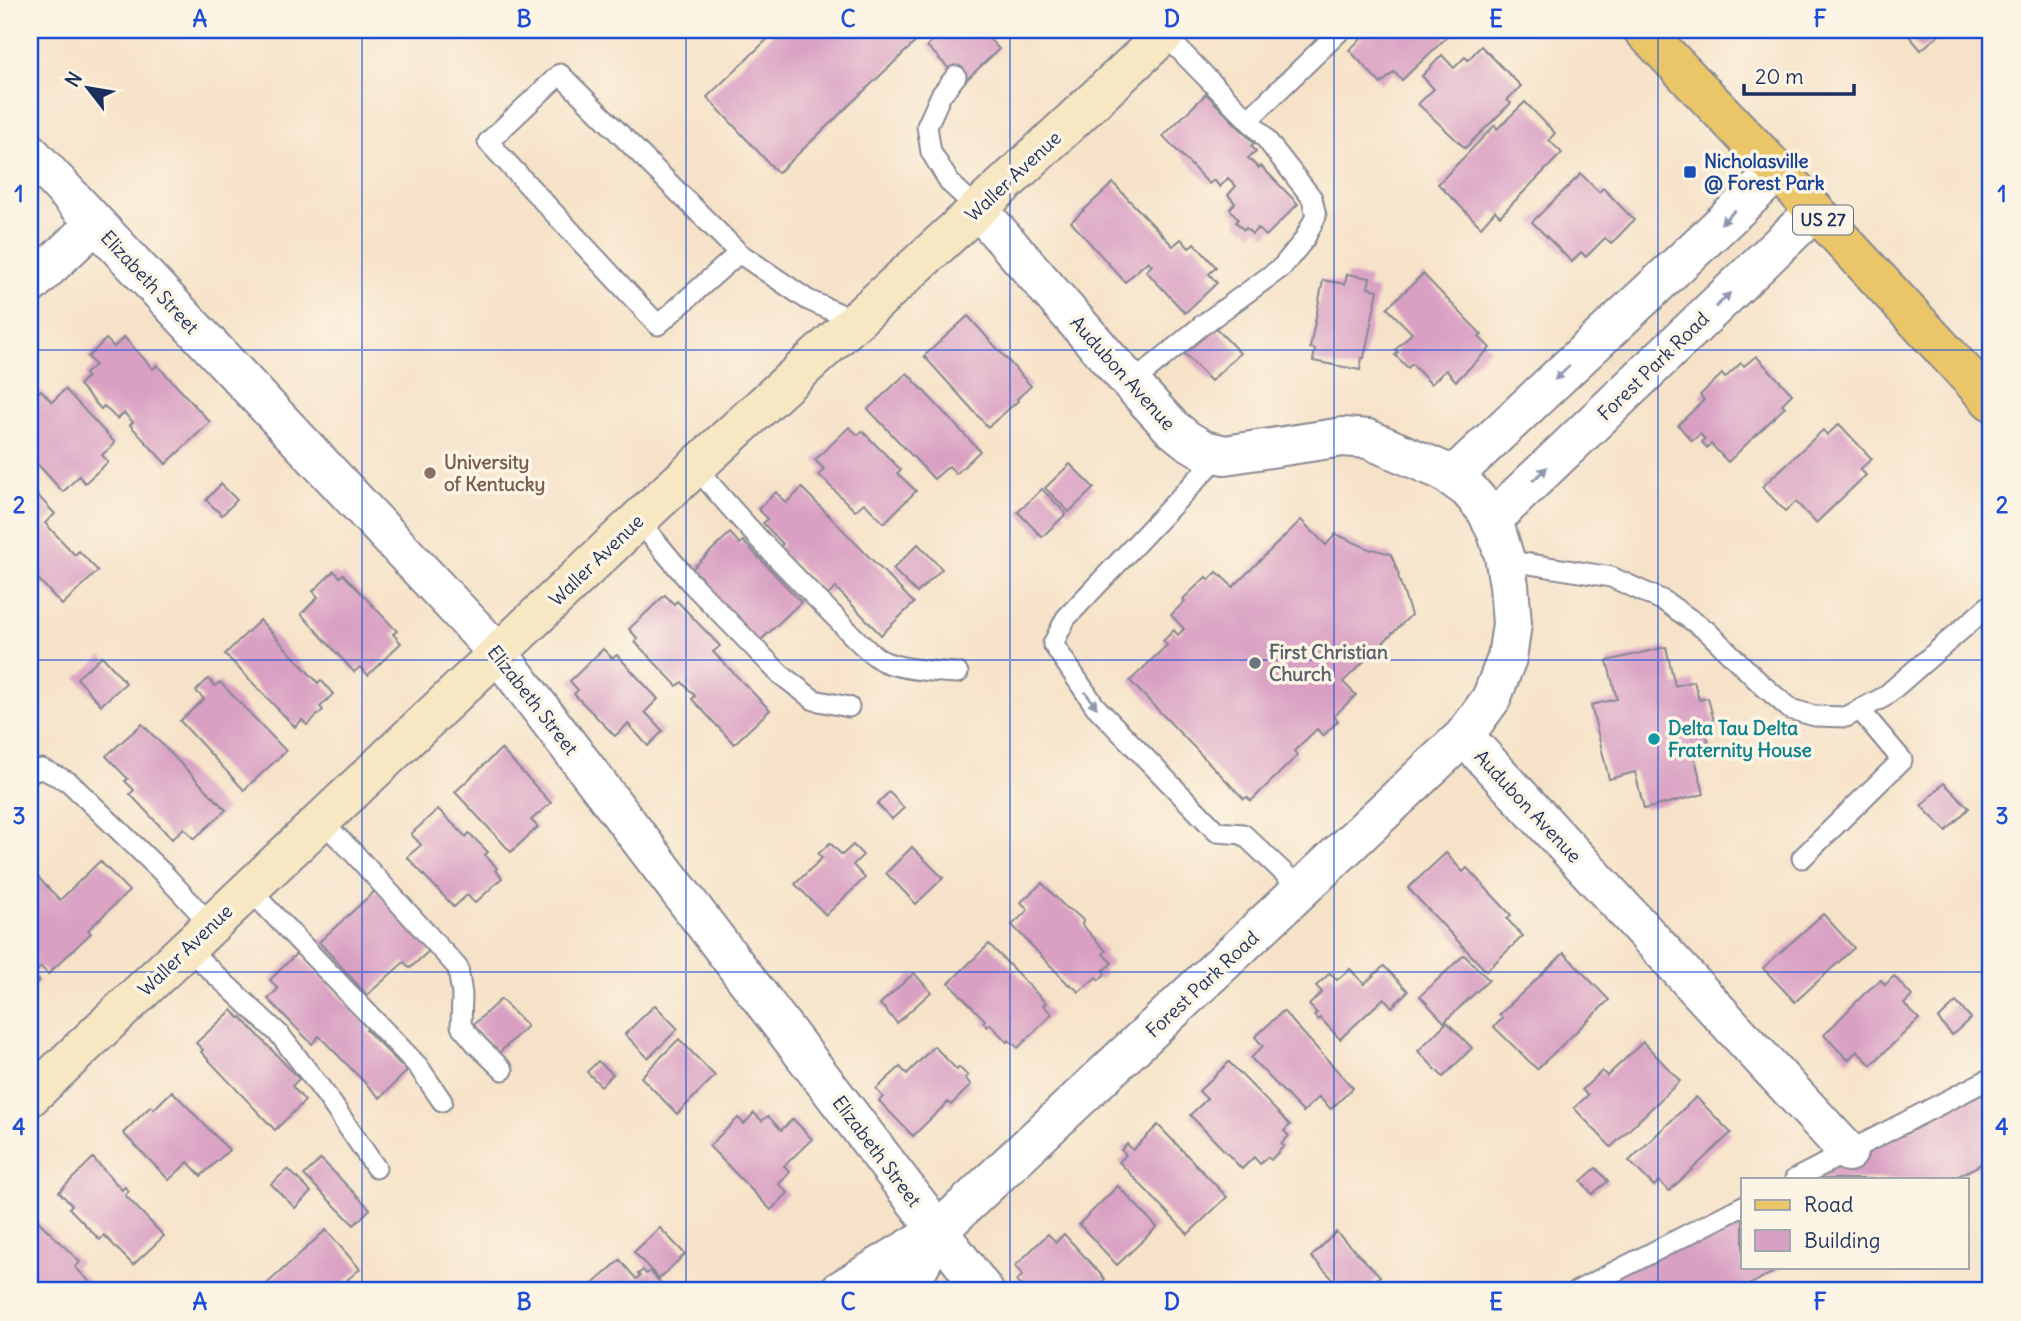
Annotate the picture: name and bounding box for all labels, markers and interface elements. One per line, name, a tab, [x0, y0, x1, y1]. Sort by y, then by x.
text: A	[193, 4, 208, 33]
text: B	[516, 4, 532, 33]
text: C	[840, 4, 856, 33]
text: D	[1164, 4, 1180, 33]
text: E	[1489, 4, 1503, 33]
text: F	[1813, 4, 1827, 33]
north arrow	[52, 52, 122, 122]
scale bar	[1744, 52, 1855, 96]
text: 20 m	[1755, 63, 1804, 90]
text: N	[60, 67, 87, 91]
street label: Waller Avenue	[960, 126, 1066, 226]
place label: Nicholasville @ Forest Park	[1704, 149, 1825, 195]
marker: Nicholasville @ Forest Park	[1682, 164, 1698, 180]
text: 1	[14, 179, 24, 208]
text: 1	[1997, 179, 2007, 208]
road number: US 27	[1793, 205, 1853, 234]
one-way arrow	[1720, 209, 1737, 225]
street label: Elizabeth Street	[96, 225, 204, 339]
one-way arrow	[1714, 292, 1731, 308]
street label: Forest Park Road	[1592, 307, 1714, 425]
street label: Audubon Avenue	[1065, 311, 1181, 435]
one-way arrow	[1554, 365, 1571, 382]
place label: University of Kentucky	[444, 450, 545, 496]
marker: University of Kentucky	[422, 465, 438, 481]
one-way arrow	[1532, 465, 1549, 482]
text: 2	[13, 490, 26, 519]
text: 2	[1996, 490, 2009, 519]
street label: Waller Avenue	[544, 509, 648, 611]
street label: Elizabeth Street	[483, 640, 583, 760]
place label: First Christian Church	[1269, 640, 1388, 686]
marker: First Christian Church	[1247, 655, 1263, 671]
one-way arrow	[1084, 691, 1098, 709]
place label: Delta Tau Delta Fraternity House	[1668, 716, 1812, 762]
marker: Delta Tau Delta Fraternity House	[1646, 731, 1662, 747]
street label: Audubon Avenue	[1469, 744, 1587, 868]
text: 3	[12, 801, 26, 830]
text: 3	[1995, 801, 2009, 830]
street label: Waller Avenue	[133, 899, 237, 1001]
street label: Forest Park Road	[1140, 925, 1264, 1043]
street label: Elizabeth Street	[827, 1091, 927, 1211]
text: 4	[12, 1112, 26, 1141]
text: 4	[1995, 1112, 2009, 1141]
legend	[1741, 1178, 1968, 1268]
text: Road	[1804, 1191, 1853, 1218]
text: Building	[1804, 1227, 1880, 1254]
text: A	[193, 1287, 208, 1316]
text: B	[516, 1287, 532, 1316]
text: C	[840, 1287, 856, 1316]
text: D	[1164, 1287, 1180, 1316]
text: E	[1489, 1287, 1503, 1316]
text: F	[1813, 1287, 1827, 1316]

